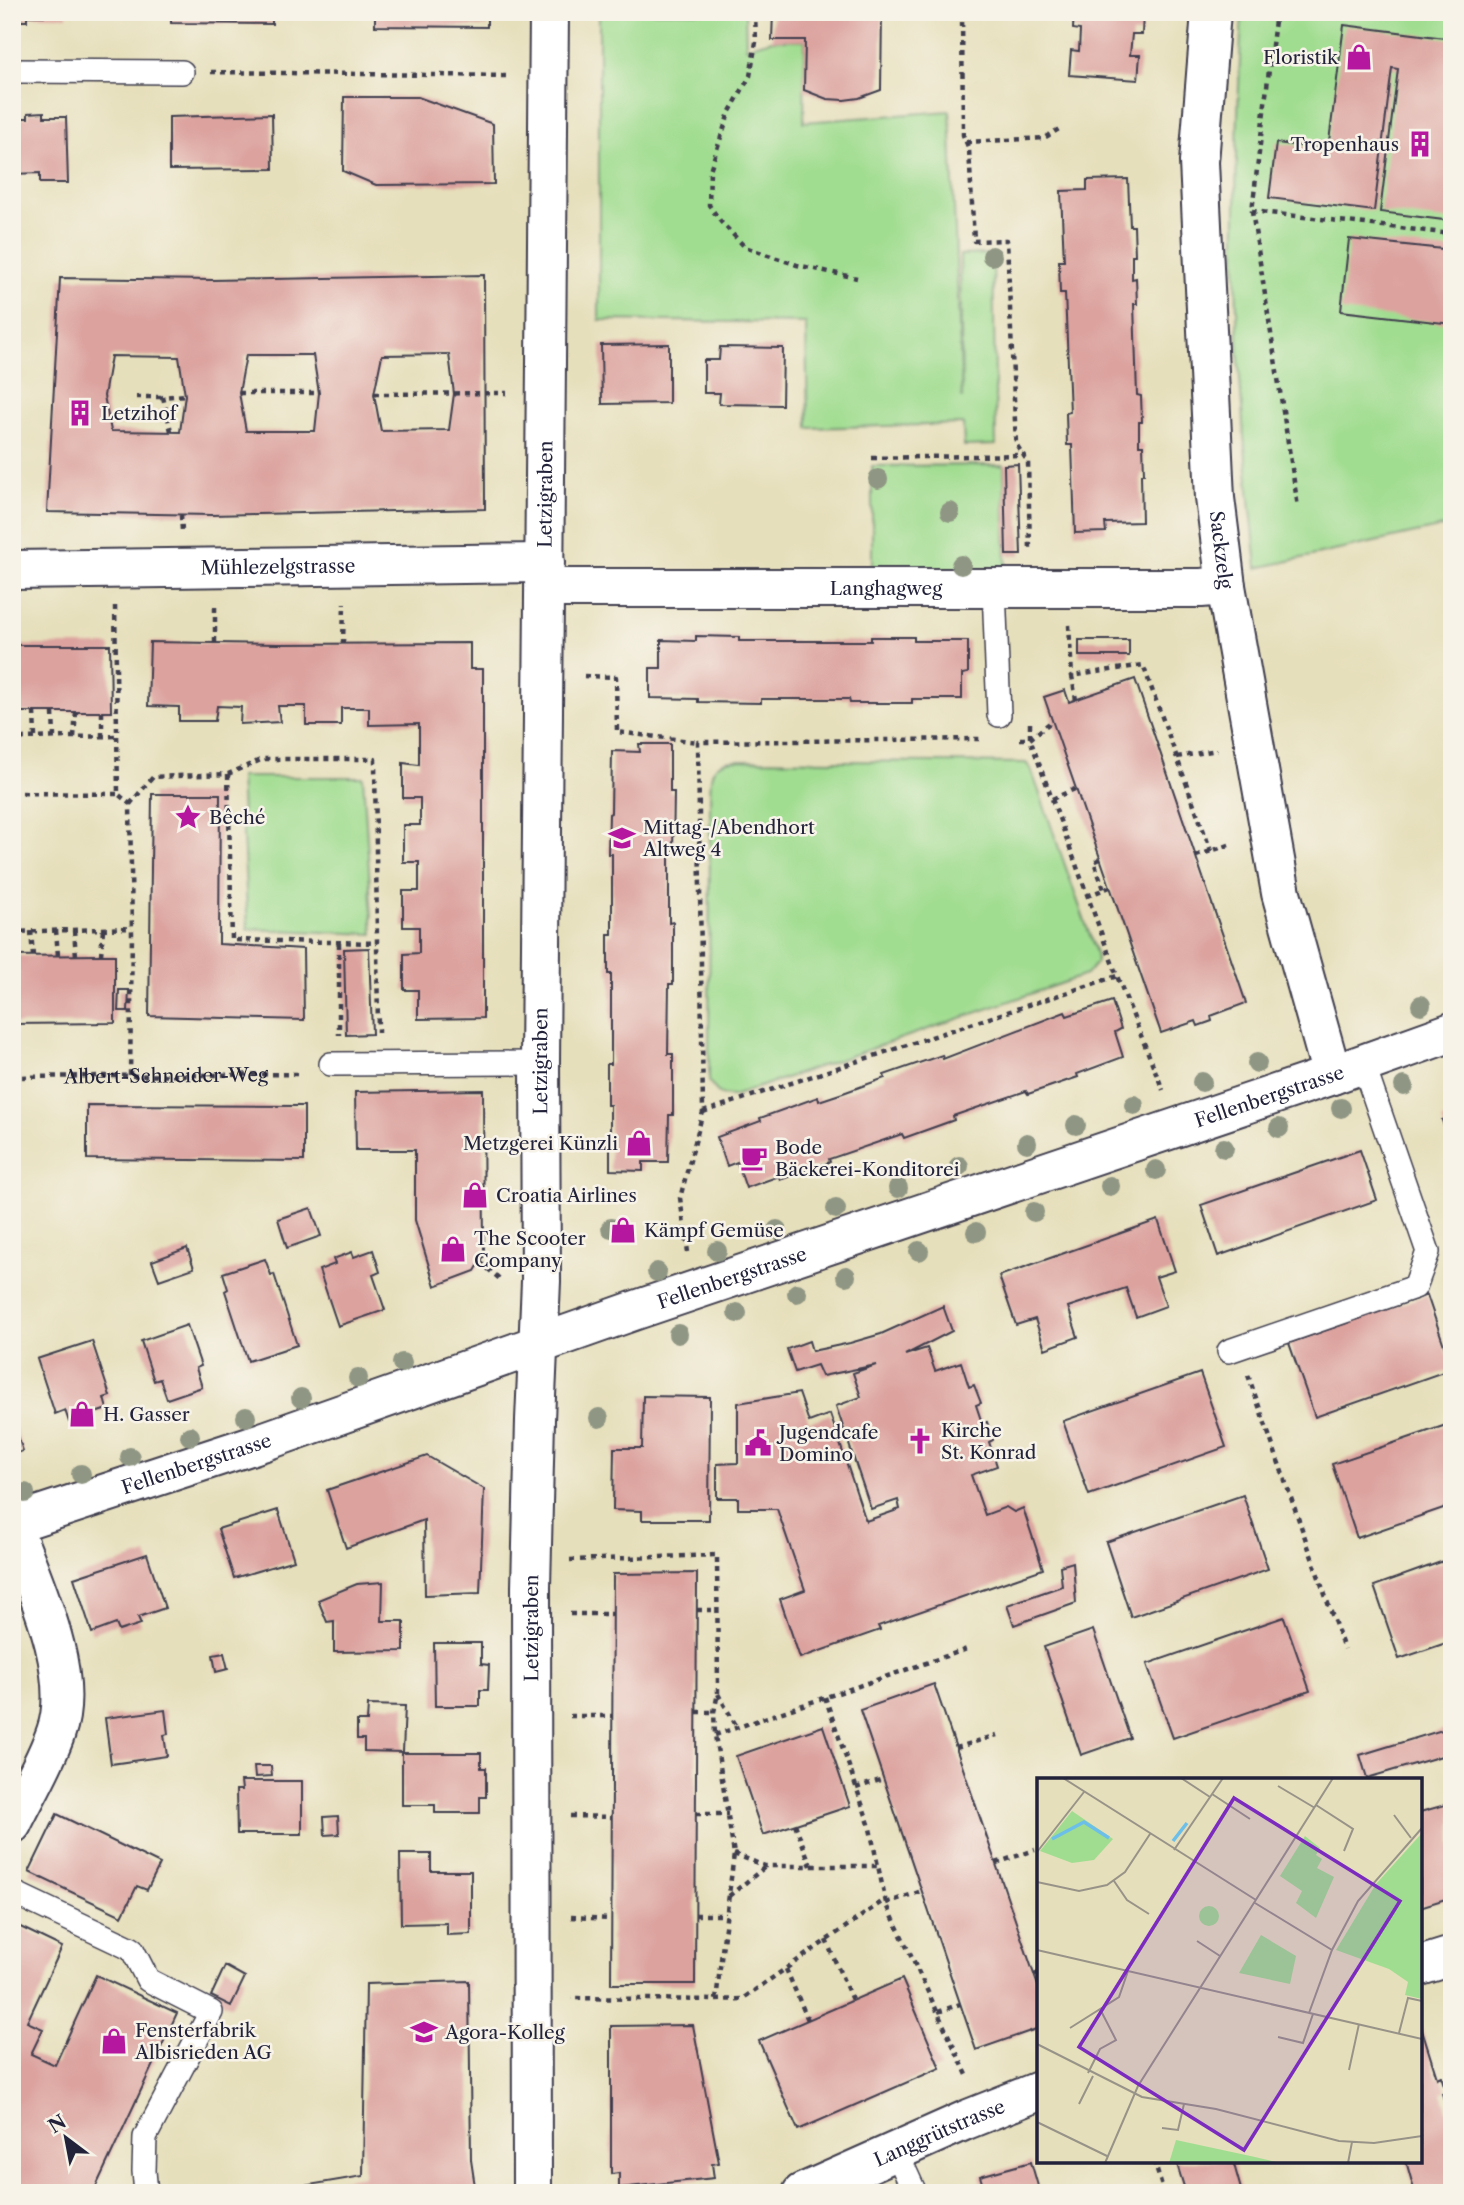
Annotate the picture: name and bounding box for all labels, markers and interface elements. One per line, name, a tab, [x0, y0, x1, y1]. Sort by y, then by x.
shop icon: Floristik	[1344, 42, 1374, 72]
place label: Floristik	[1263, 46, 1339, 69]
building icon: Tropenhaus	[1405, 129, 1435, 159]
place label: Tropenhaus	[1290, 133, 1399, 156]
building icon: Letzihof	[65, 398, 95, 428]
place label: Letzihof	[101, 402, 179, 425]
street label: Letzigraben	[533, 440, 557, 548]
street label: Sackzelg	[1205, 509, 1238, 591]
street label: Mühlezelgstrasse	[200, 554, 355, 579]
street label: Langhagweg	[830, 577, 943, 600]
place icon: Bêché	[173, 802, 203, 832]
place label: Bêché	[209, 806, 265, 829]
place label: Mittag-/Abendhort Altweg 4	[642, 816, 815, 861]
school or university icon: Mittag-/Abendhort Altweg 4	[607, 823, 637, 853]
street label: Letzigraben	[528, 1007, 552, 1115]
street label: Fellenbergstrasse	[1192, 1060, 1347, 1132]
street label: Albert-Schneider-Weg	[63, 1063, 269, 1088]
shop icon: Metzgerei Künzli	[624, 1128, 654, 1158]
place label: Metzgerei Künzli	[463, 1132, 618, 1155]
place label: Bode Bäckerei-Konditorei	[775, 1136, 960, 1181]
cafe icon: Bode Bäckerei-Konditorei	[739, 1143, 769, 1173]
shop icon: Croatia Airlines	[460, 1180, 490, 1210]
place label: Croatia Airlines	[496, 1184, 637, 1207]
shop icon: Kämpf Gemüse	[608, 1215, 638, 1245]
place label: Kämpf Gemüse	[644, 1219, 784, 1242]
place label: The Scooter Company	[474, 1227, 586, 1272]
shop icon: The Scooter Company	[438, 1234, 468, 1264]
street label: Fellenbergstrasse	[654, 1242, 810, 1313]
shop icon: H. Gasser	[67, 1399, 97, 1429]
place label: H. Gasser	[103, 1403, 190, 1426]
place label: Kirche St. Konrad	[941, 1419, 1037, 1464]
place label: Jugendcafe Domino	[776, 1421, 878, 1466]
church icon: Kirche St. Konrad	[905, 1426, 935, 1456]
street label: Fellenbergstrasse	[119, 1428, 274, 1499]
public building icon: Jugendcafe Domino	[743, 1428, 773, 1458]
street label: Letzigraben	[519, 1574, 543, 1682]
inset map	[1037, 1778, 1422, 2163]
school or university icon: Agora-Kolleg	[409, 2017, 439, 2047]
place label: Fensterfabrik Albisrieden AG	[134, 2019, 272, 2064]
place label: Agora-Kolleg	[444, 2021, 566, 2044]
shop icon: Fensterfabrik Albisrieden AG	[99, 2026, 129, 2056]
street label: Langgrütstrasse	[870, 2094, 1008, 2171]
north arrow	[32, 2104, 102, 2174]
text: N	[44, 2110, 70, 2138]

